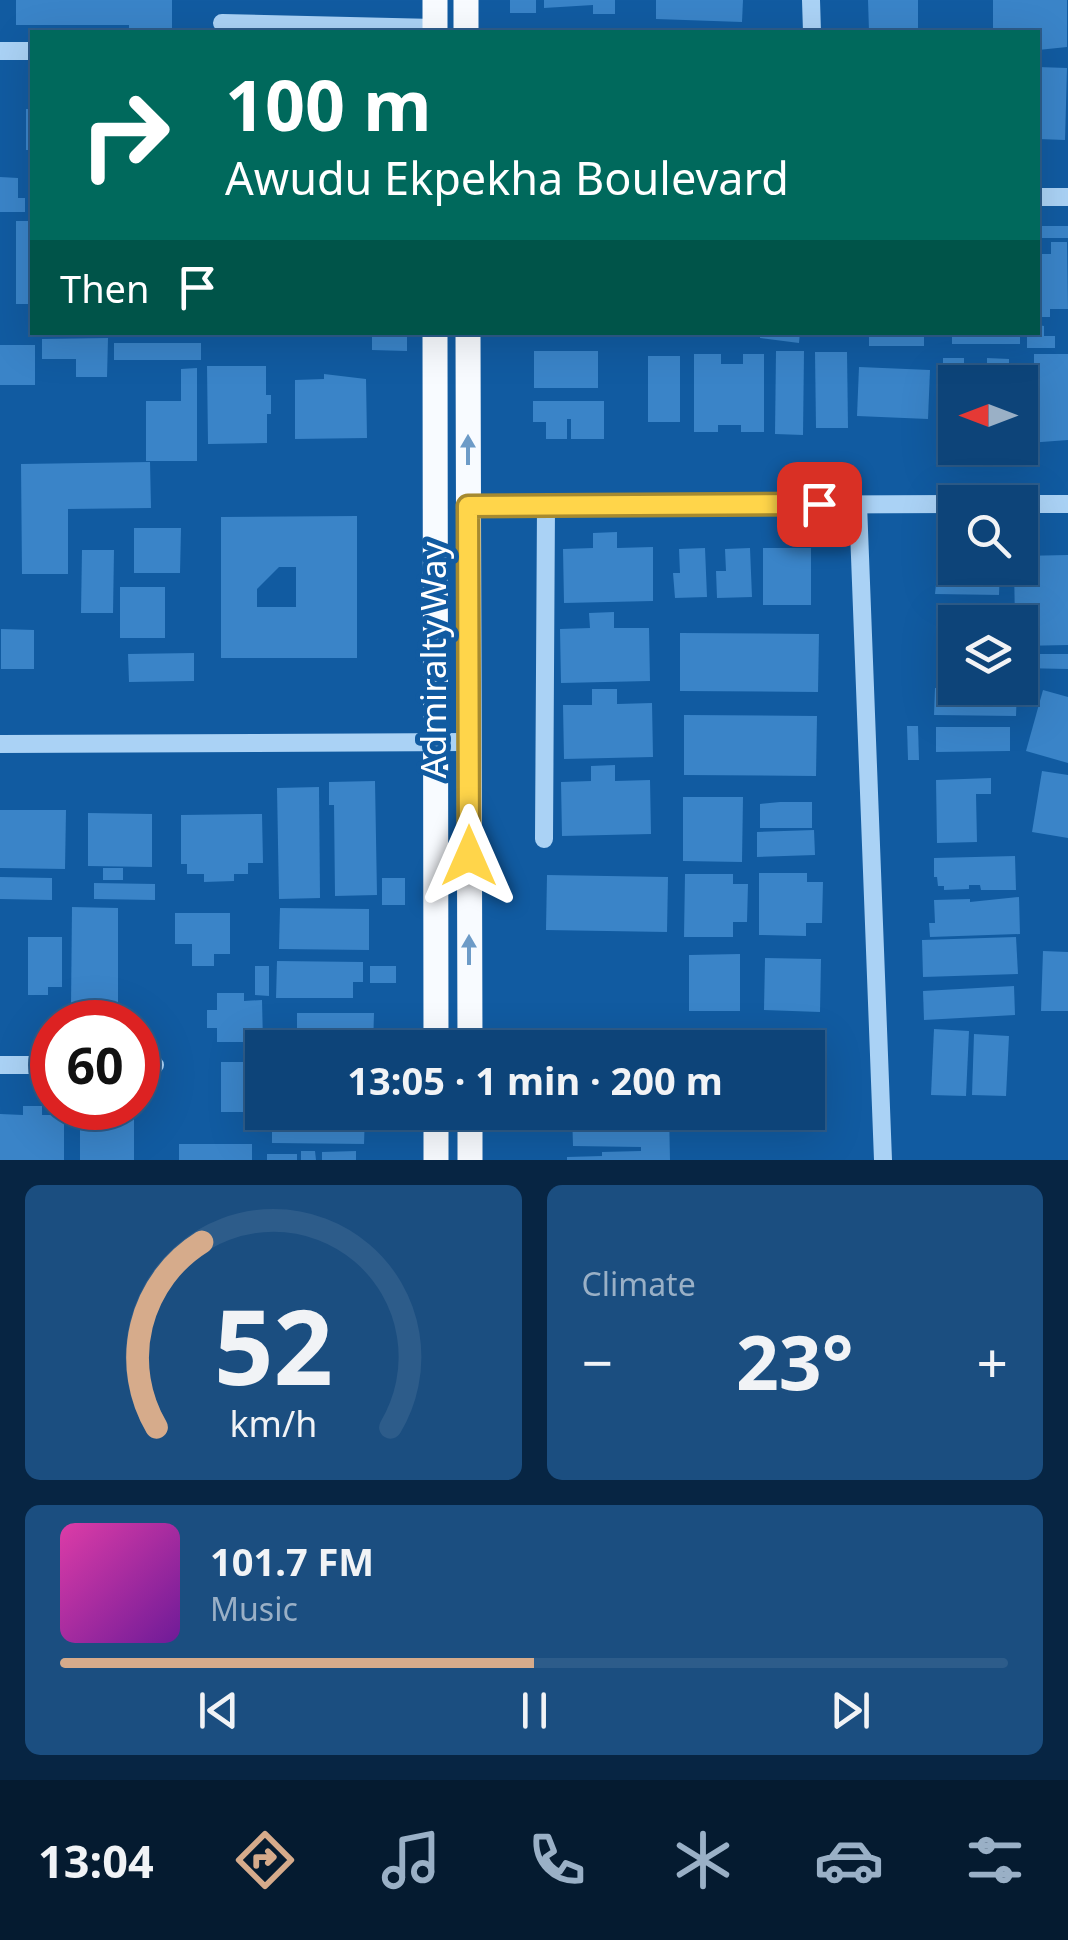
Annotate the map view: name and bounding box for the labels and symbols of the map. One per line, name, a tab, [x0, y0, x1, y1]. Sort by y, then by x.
north arrow	[938, 365, 1038, 465]
one-way arrow	[460, 434, 476, 466]
pin	[777, 462, 862, 547]
street label: Admiralty Way	[409, 541, 456, 779]
position arrow	[417, 804, 521, 908]
one-way arrow	[461, 934, 477, 966]
speed limit sign: 60	[30, 1000, 160, 1130]

